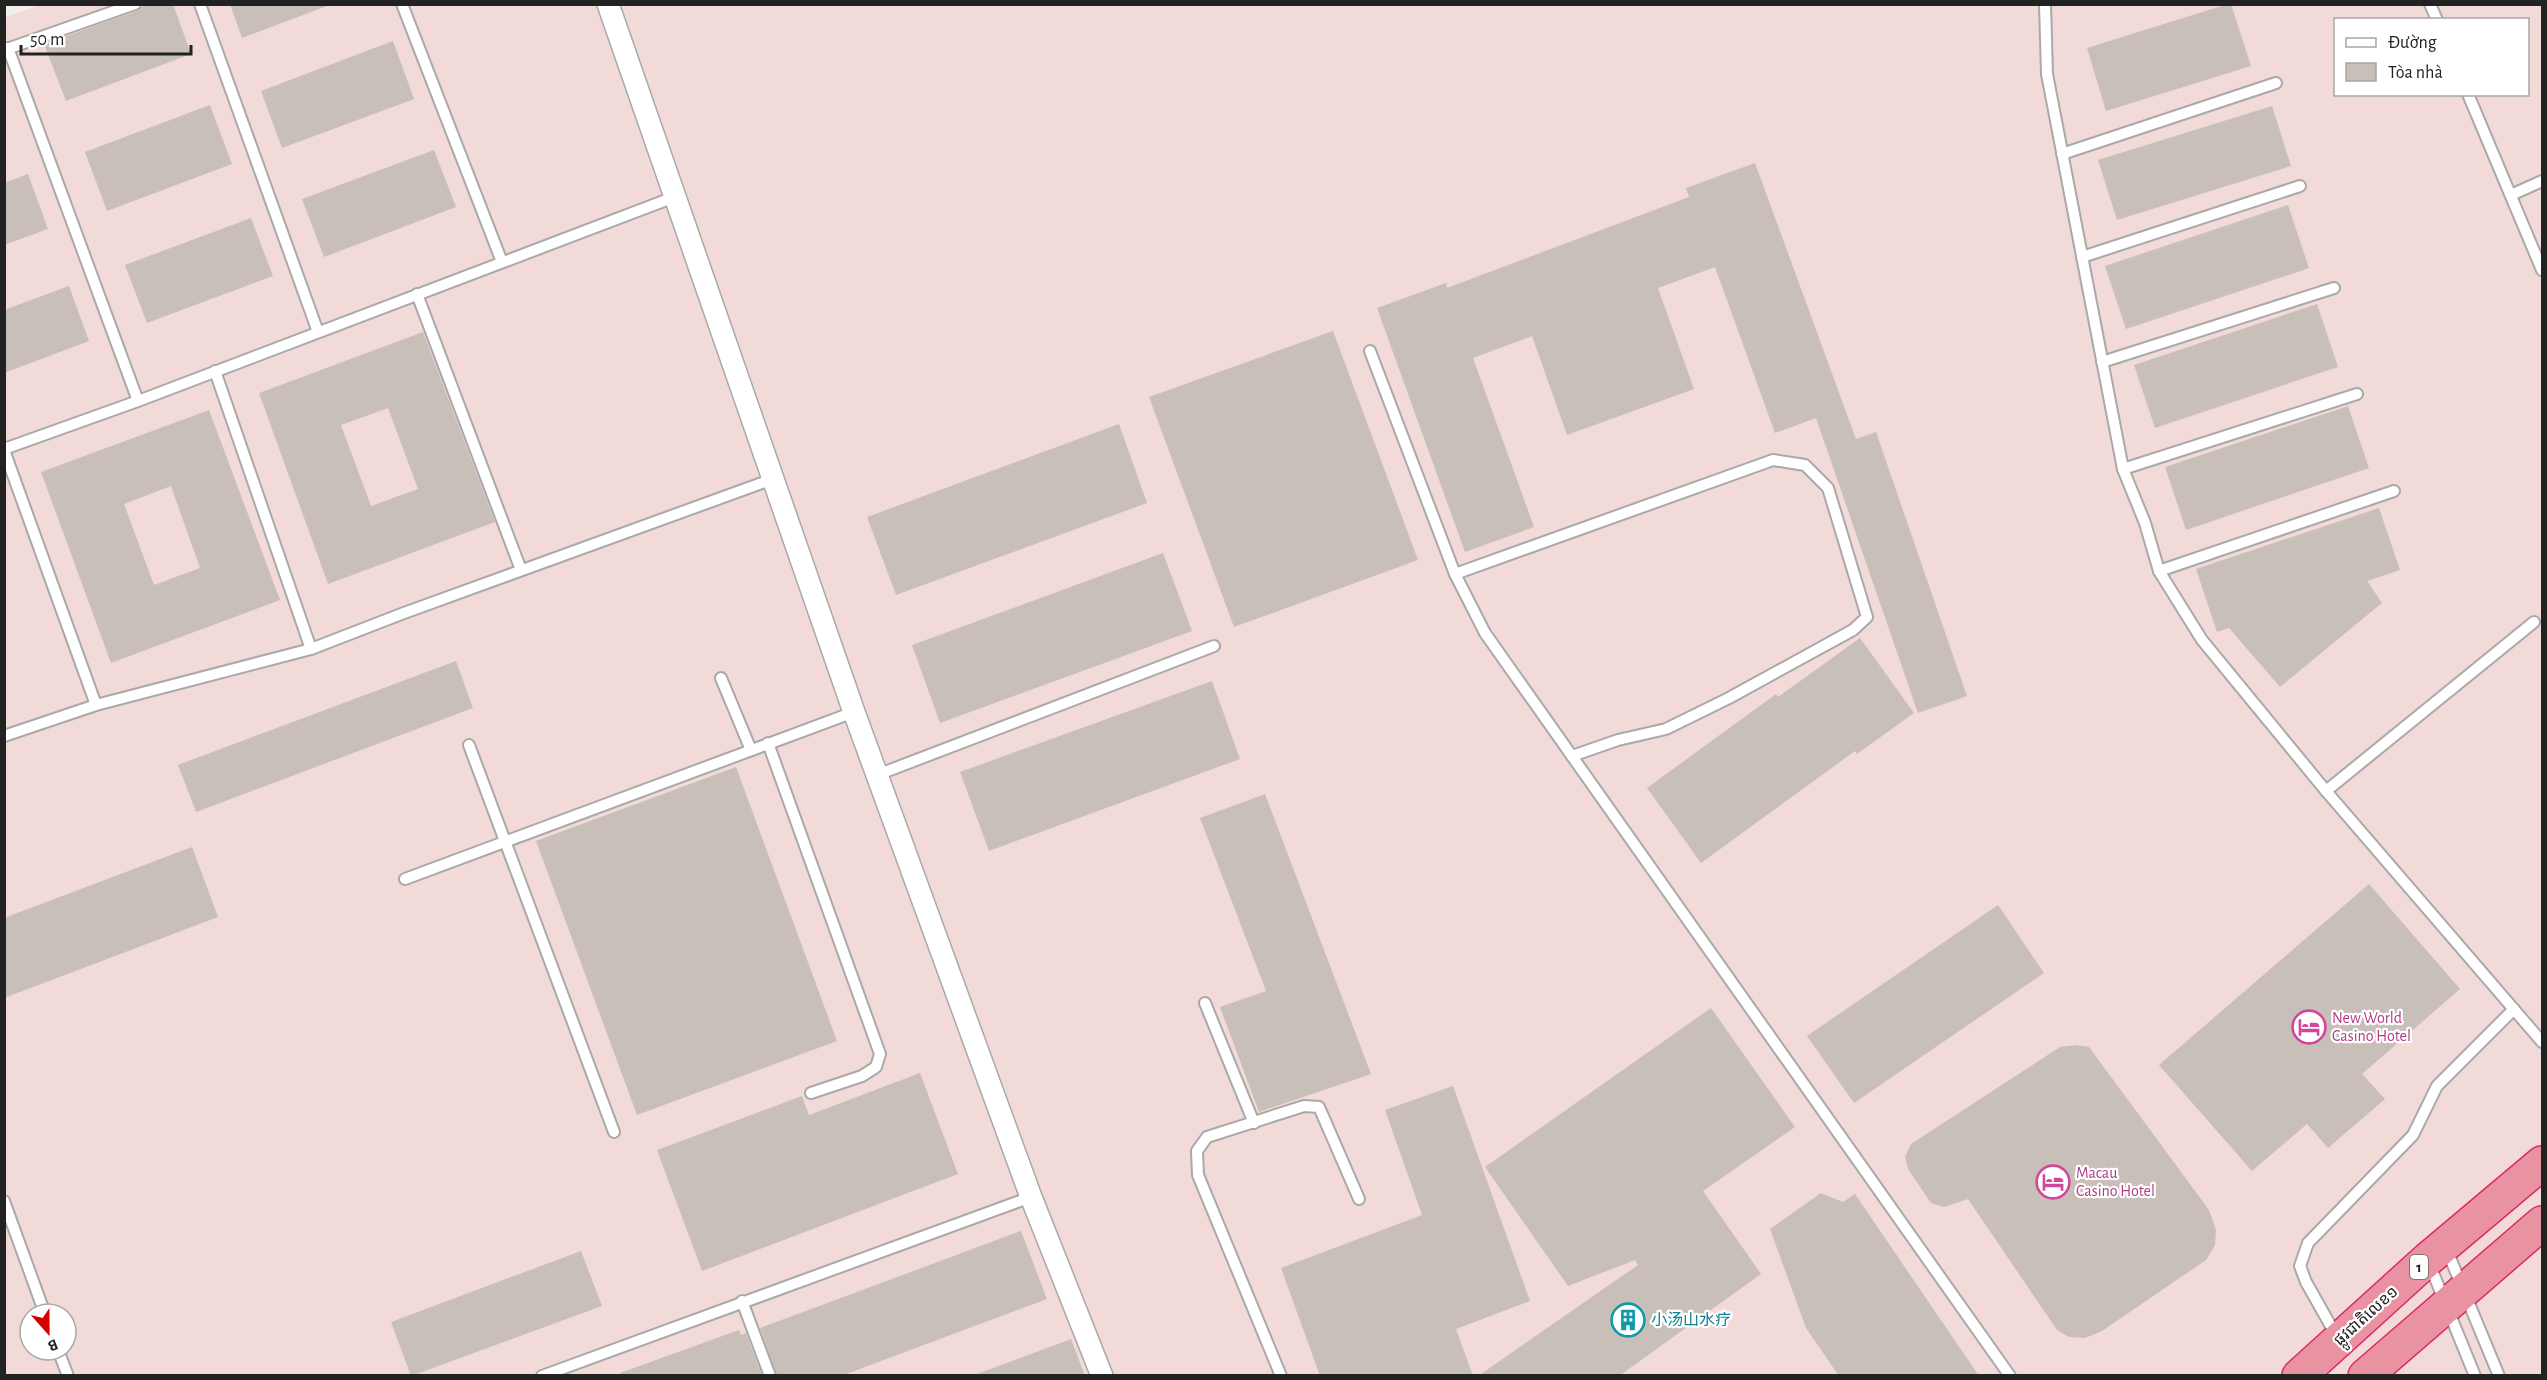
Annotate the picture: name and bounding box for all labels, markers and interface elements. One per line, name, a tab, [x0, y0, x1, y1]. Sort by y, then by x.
scale bar	[21, 18, 190, 56]
legend	[2334, 18, 2529, 96]
text: 50 m	[30, 31, 64, 49]
text: Đường	[2388, 34, 2437, 52]
text: Tòa nhà	[2388, 64, 2443, 82]
hotel icon: New World Casino Hotel	[2291, 1009, 2327, 1045]
place label: New World Casino Hotel	[2332, 1010, 2411, 1044]
hotel icon: Macau Casino Hotel	[2035, 1164, 2071, 1200]
place label: Macau Casino Hotel	[2076, 1165, 2155, 1199]
road number: 1	[2410, 1255, 2428, 1279]
street label: ផ្លូវជាតិលេខ១	[2330, 1282, 2405, 1353]
north arrow	[18, 1302, 78, 1362]
building icon: 小汤山水疗	[1610, 1302, 1646, 1338]
place label: 小汤山水疗	[1651, 1311, 1731, 1328]
text: B	[46, 1336, 60, 1354]

